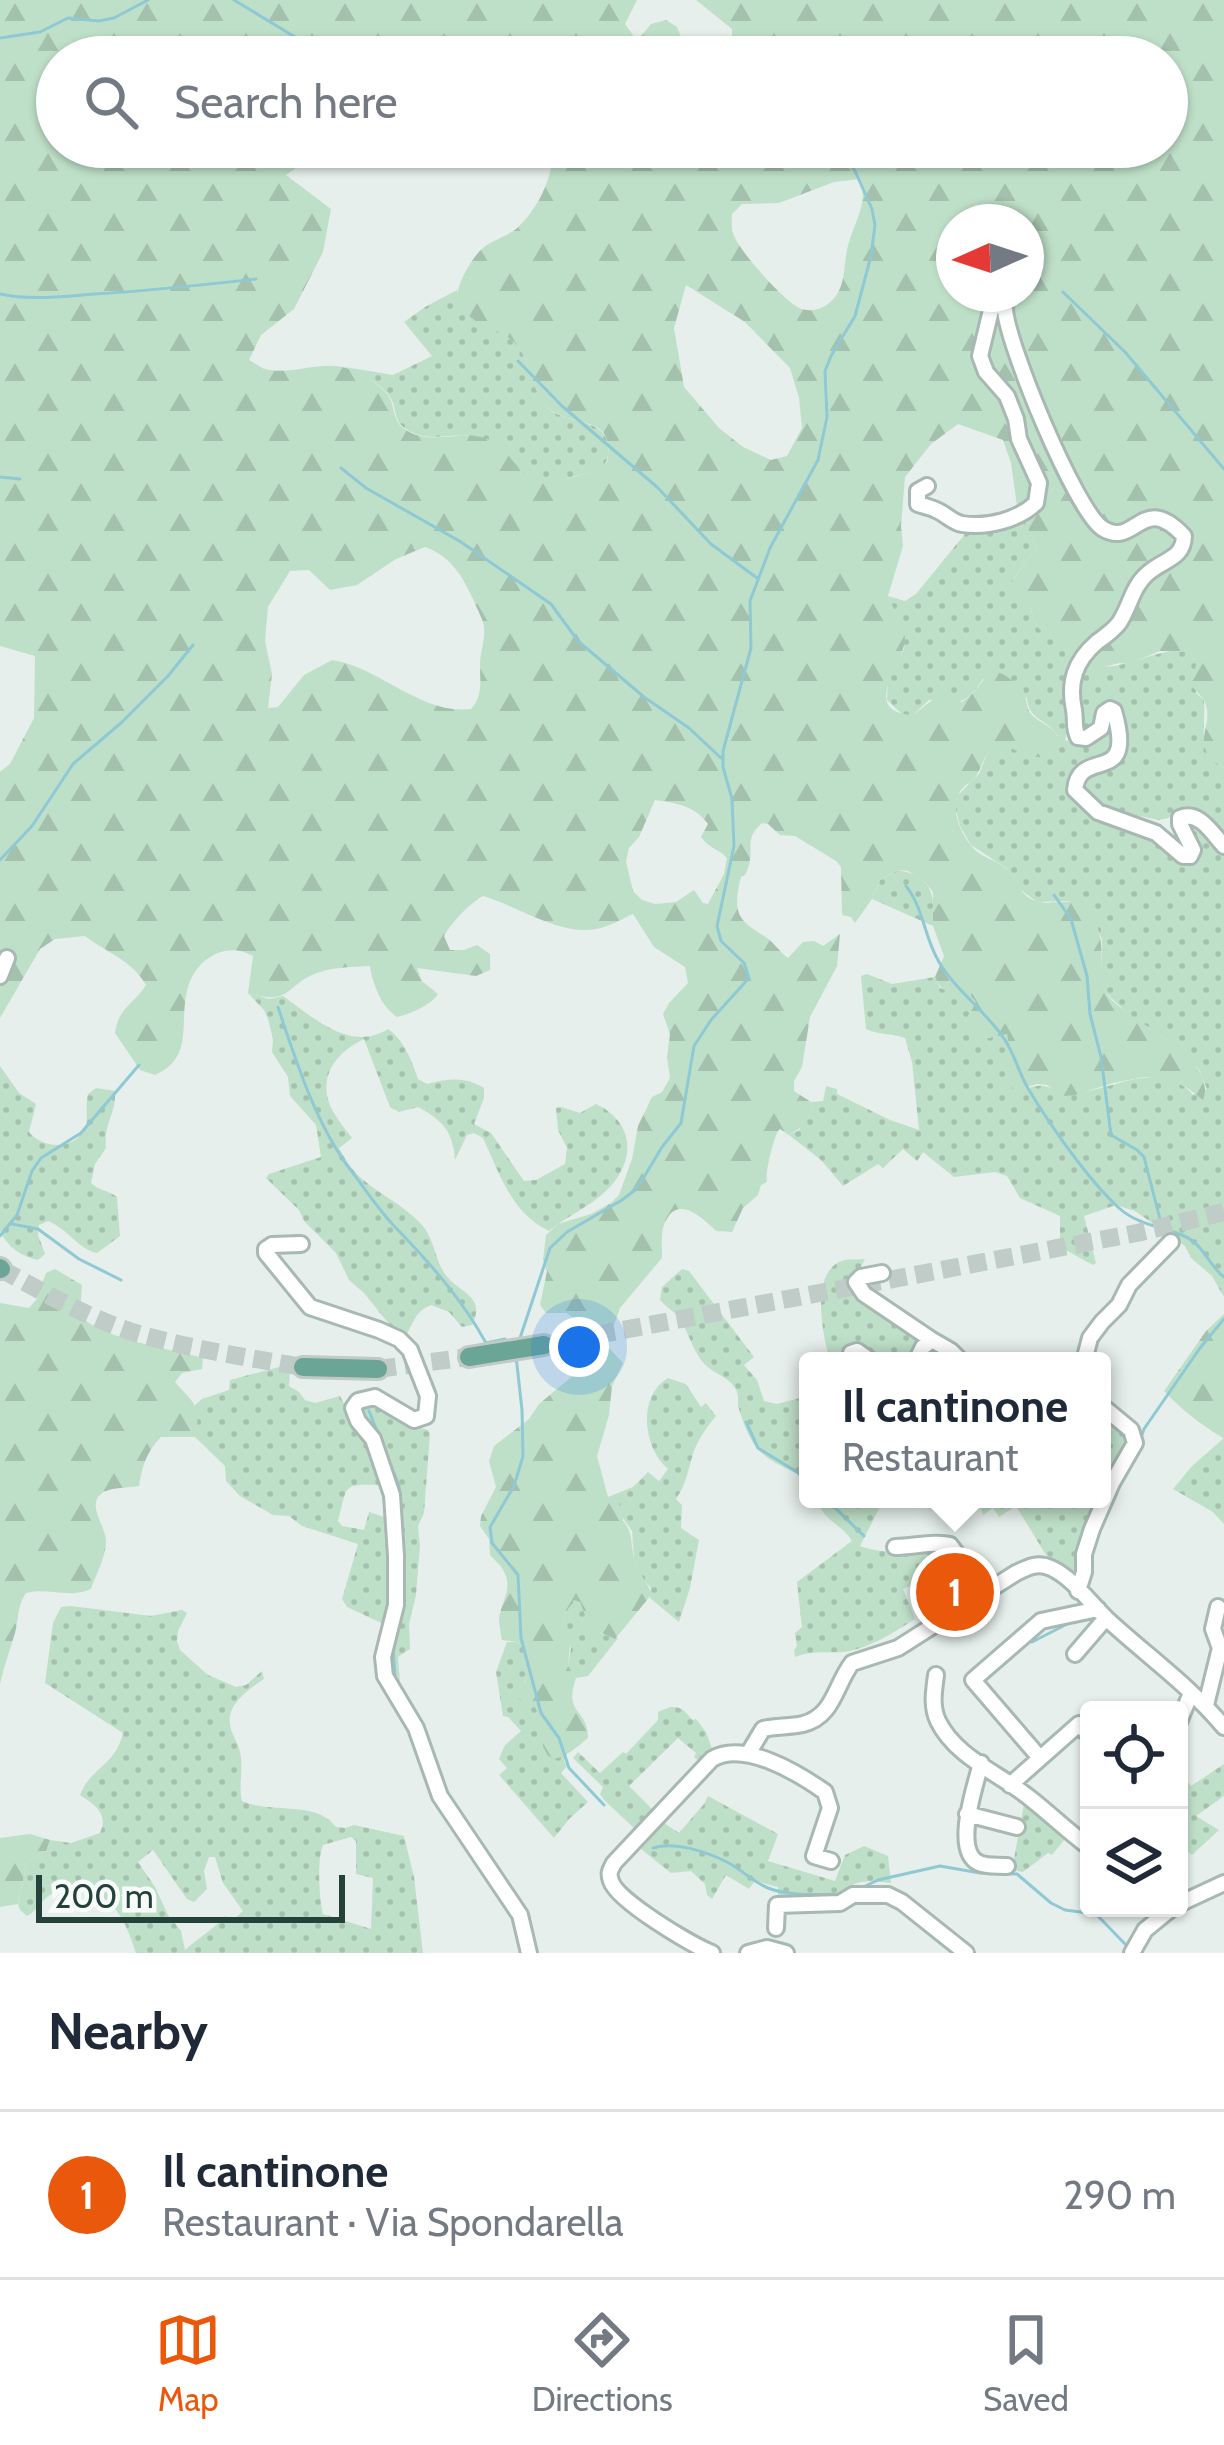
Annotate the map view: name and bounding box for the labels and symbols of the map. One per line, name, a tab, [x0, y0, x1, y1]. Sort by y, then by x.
north arrow	[936, 204, 1044, 312]
your location	[549, 1317, 609, 1377]
pin: 1	[916, 1547, 994, 1637]
scale bar	[36, 1869, 345, 1922]

